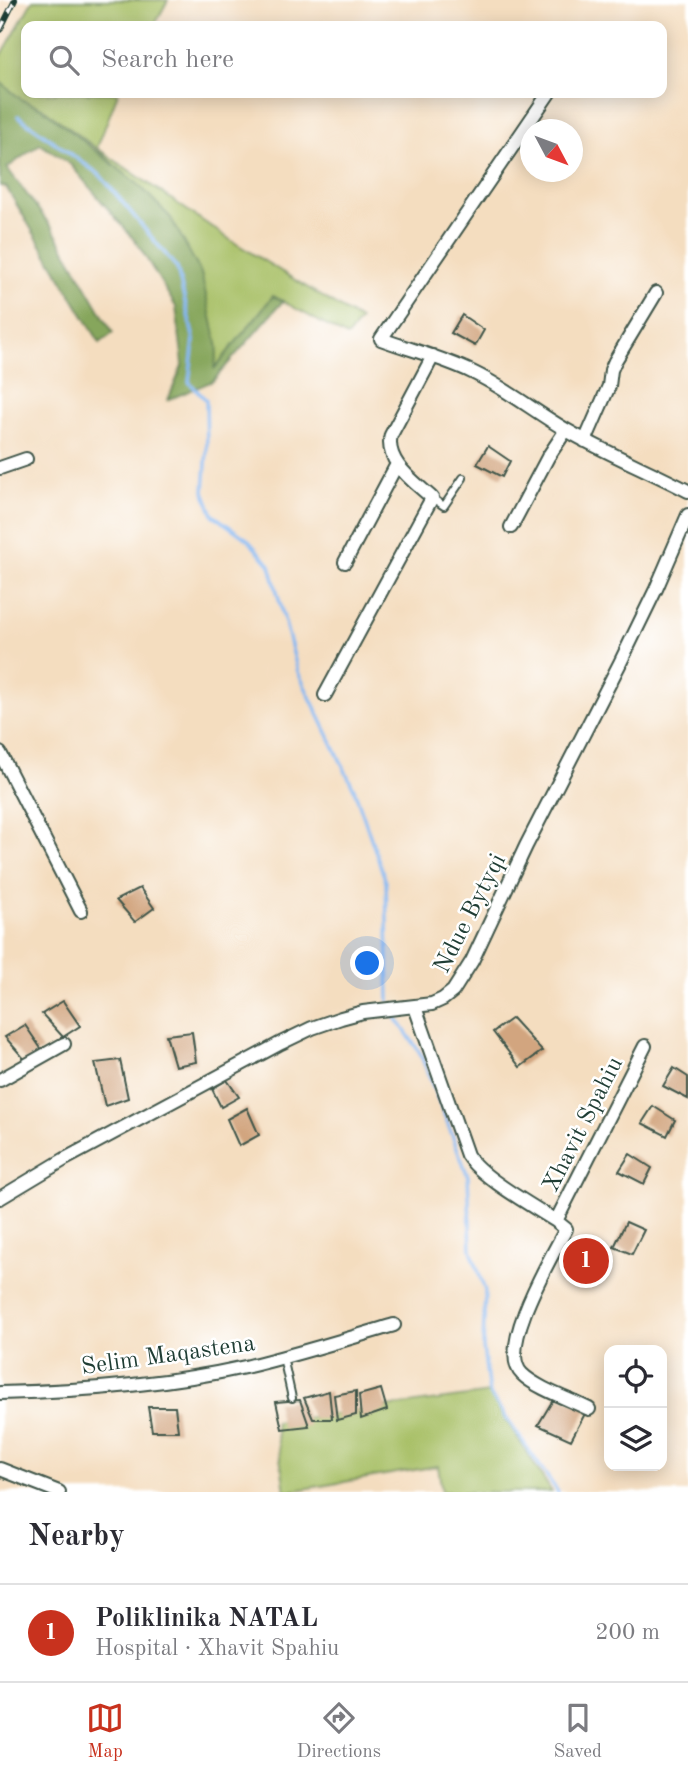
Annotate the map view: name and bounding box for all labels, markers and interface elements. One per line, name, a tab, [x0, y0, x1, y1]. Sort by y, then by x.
search box	[21, 21, 667, 98]
icon: search	[45, 41, 83, 79]
text: Search here	[101, 47, 234, 73]
north arrow	[520, 119, 583, 182]
street label: Ndue Bytyqi	[430, 850, 511, 978]
your location	[350, 946, 384, 980]
street label: Xhavit Spahiu	[539, 1053, 628, 1196]
pin: 1	[563, 1235, 609, 1287]
street label: Selim Maqastena	[80, 1332, 257, 1380]
map controls	[604, 1345, 667, 1471]
button: locate	[604, 1345, 667, 1408]
button: layers	[604, 1408, 667, 1471]
text: Nearby	[28, 1522, 125, 1552]
text: Poliklinika NATAL	[95, 1606, 318, 1632]
text: 1	[44, 1621, 58, 1644]
text: 200 m	[595, 1621, 660, 1644]
text: Hospital · Xhavit Spahiu	[95, 1637, 339, 1660]
tab: Map	[86, 1699, 124, 1764]
tab: Directions	[297, 1699, 381, 1764]
tab: Saved	[553, 1699, 602, 1764]

